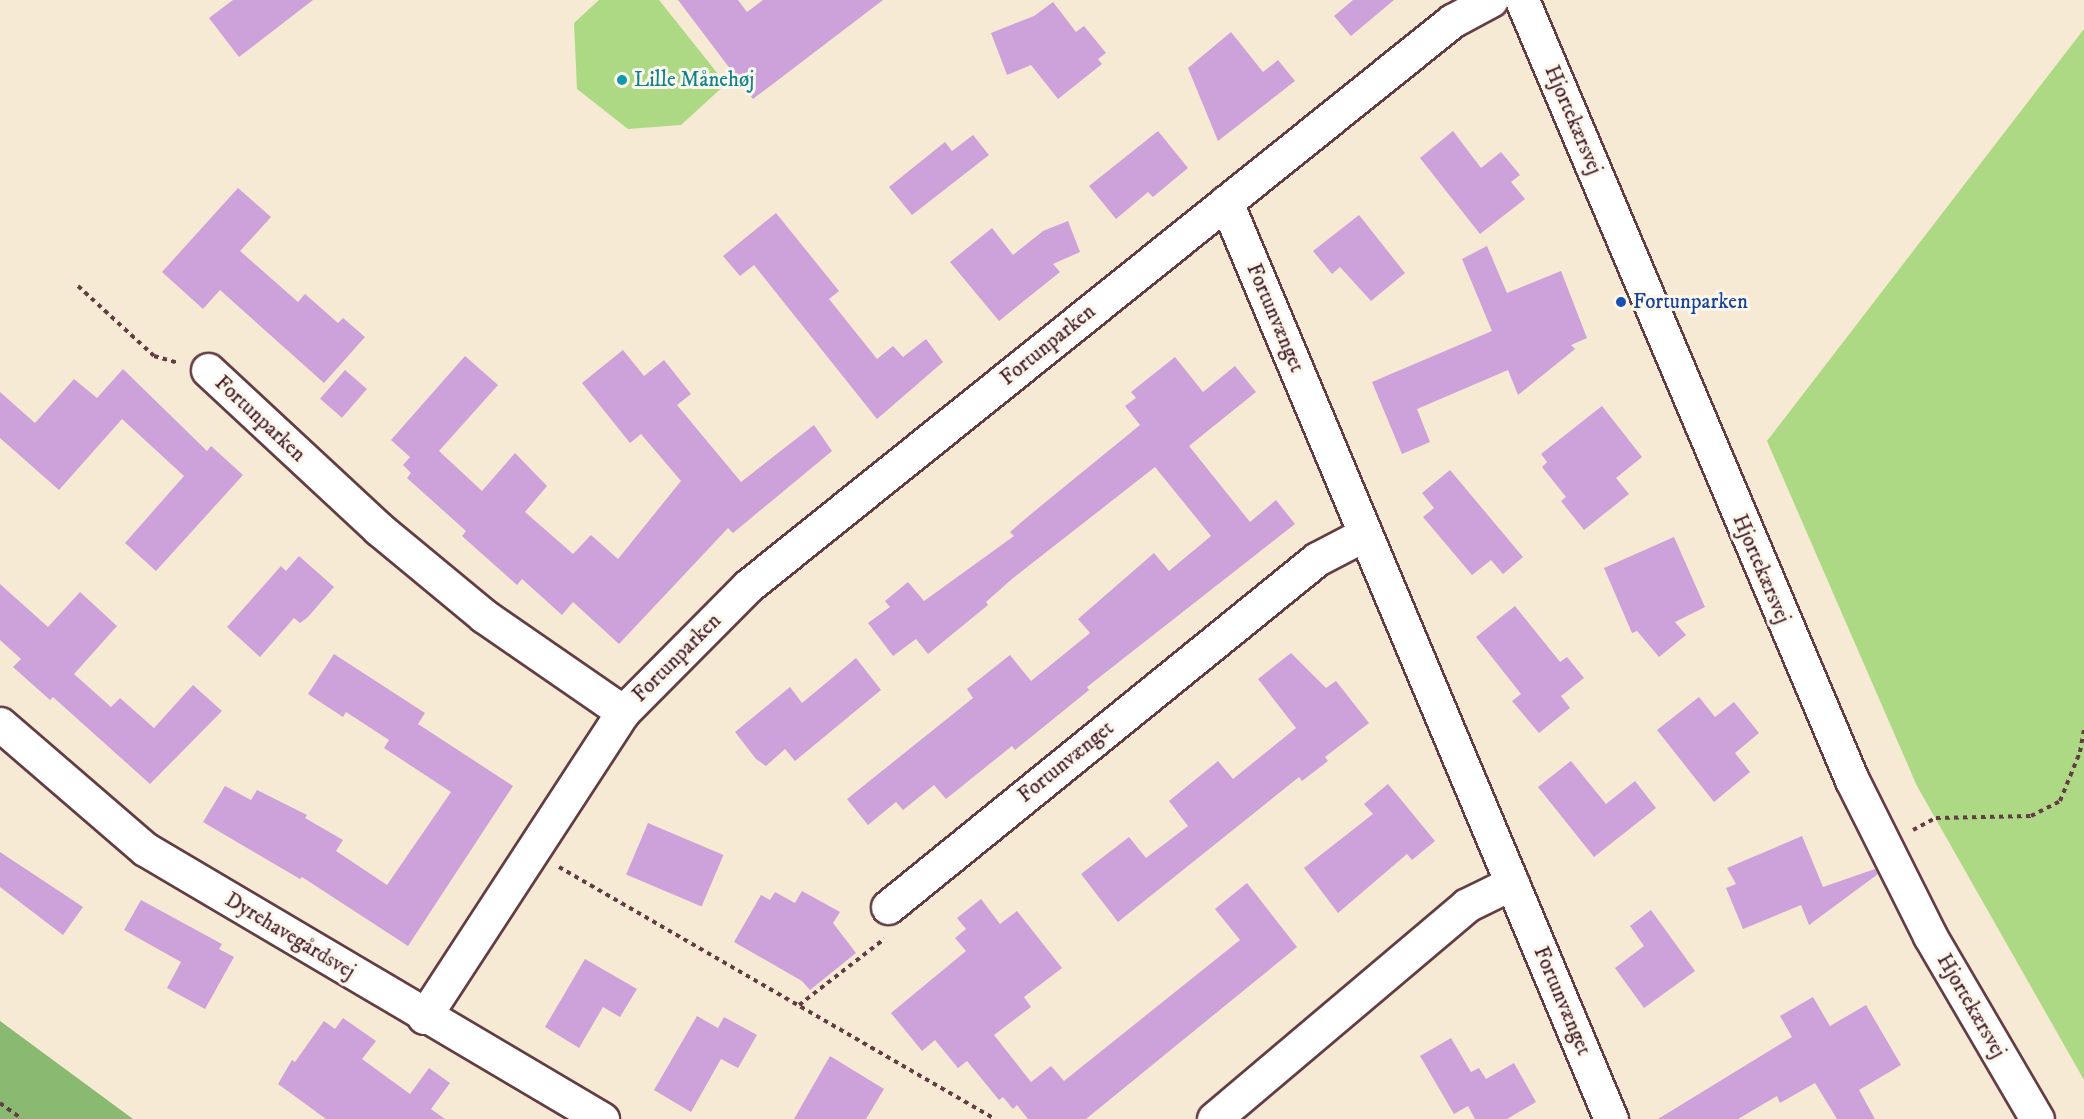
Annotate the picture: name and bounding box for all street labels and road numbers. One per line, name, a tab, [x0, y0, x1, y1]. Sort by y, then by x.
street label: Hjortekærsvej	[1539, 62, 1607, 178]
street label: Fortunvænget	[1241, 260, 1309, 376]
street label: Fortunparken	[995, 299, 1101, 391]
street label: Fortunparken	[209, 371, 311, 467]
street label: Hjortekærsvej	[1727, 511, 1795, 627]
street label: Fortunparken	[627, 608, 727, 708]
street label: Fortunvænget	[1013, 716, 1119, 808]
street label: Dyrehavegårdsvej	[220, 887, 360, 985]
street label: Fortunvænget	[1528, 943, 1596, 1059]
street label: Hjortekærsvej	[1931, 949, 2011, 1063]

